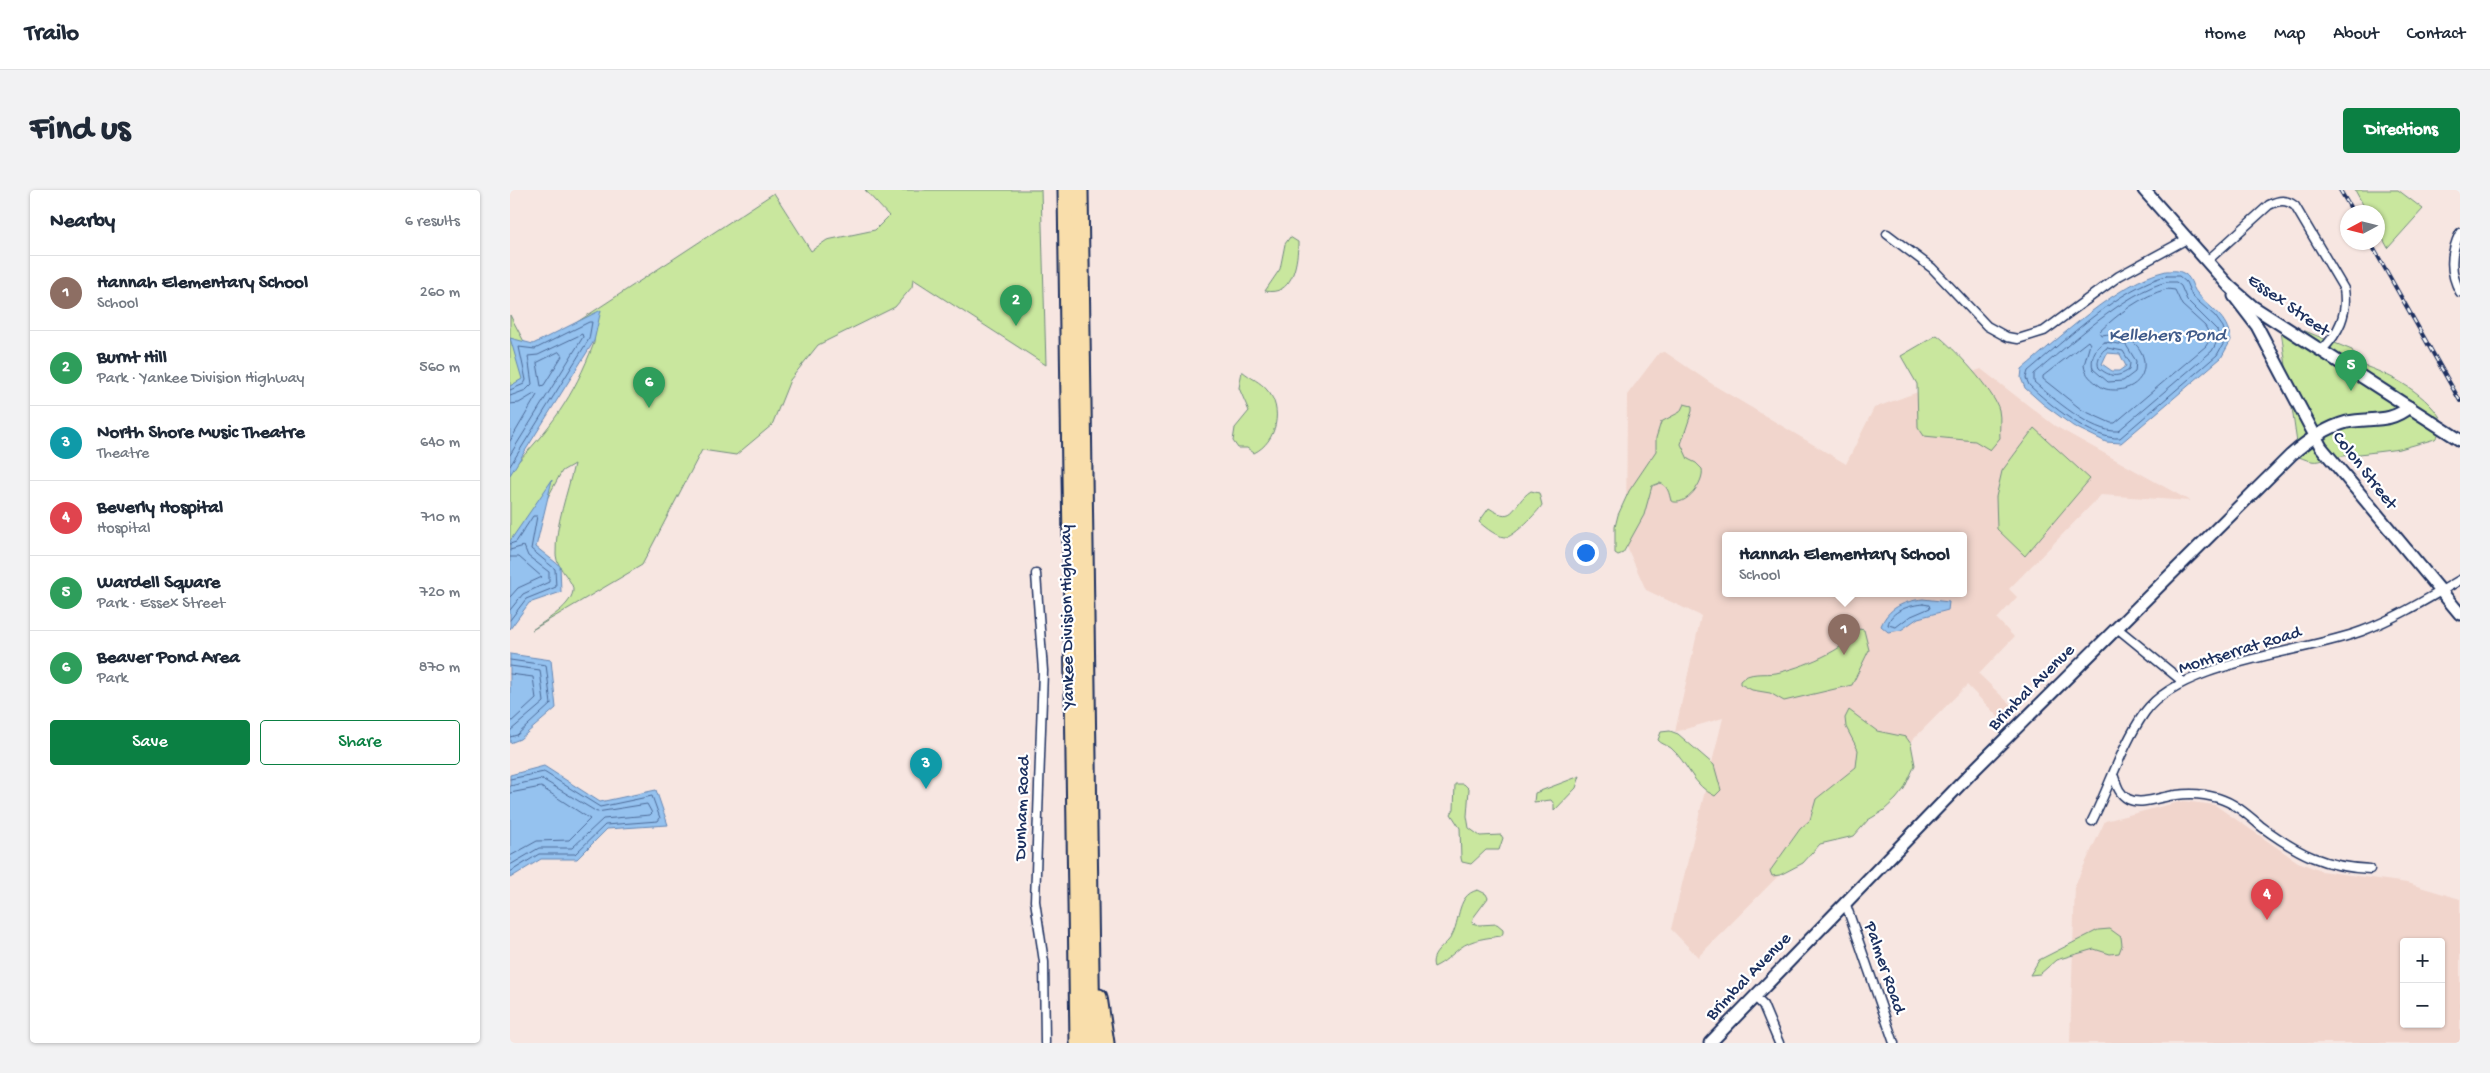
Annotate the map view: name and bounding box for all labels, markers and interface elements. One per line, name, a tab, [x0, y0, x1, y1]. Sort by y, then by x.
text: Trailo	[25, 20, 79, 49]
text: Home	[2204, 24, 2246, 45]
text: Map	[2274, 24, 2305, 45]
text: About	[2333, 24, 2379, 45]
text: Contact	[2407, 24, 2465, 45]
button: Directions	[2343, 108, 2460, 153]
text: Find us	[30, 110, 130, 151]
north arrow	[2340, 205, 2385, 250]
text: Nearby	[50, 210, 115, 235]
text: 6 results	[405, 213, 460, 232]
street label: Essex Street	[2243, 270, 2334, 343]
text: Hannah Elementary School	[97, 272, 308, 295]
text: 1	[63, 284, 69, 303]
text: 260 m	[420, 284, 460, 303]
pin: 2	[1000, 285, 1032, 326]
text: School	[97, 295, 139, 314]
water label: Kellehers Pond	[2108, 325, 2227, 348]
text: Burnt Hill	[97, 347, 167, 370]
pin: 5	[2335, 350, 2367, 391]
text: 2	[62, 359, 70, 378]
text: 560 m	[419, 359, 460, 378]
pin: 6	[633, 367, 665, 408]
text: Park · Yankee Division Highway	[97, 370, 304, 389]
text: North Shore Music Theatre	[97, 422, 305, 445]
street label: Colon Street	[2327, 428, 2402, 515]
text: 3	[62, 434, 70, 453]
text: 640 m	[420, 434, 460, 453]
text: Theatre	[97, 445, 149, 464]
text: Beverly Hospital	[97, 497, 223, 520]
text: 4	[62, 509, 70, 528]
text: 710 m	[421, 509, 460, 528]
text: Hospital	[97, 520, 151, 539]
street label: Yankee Division Highway	[1056, 524, 1080, 712]
popup	[1722, 532, 1967, 597]
your location	[1573, 540, 1599, 566]
text: Hannah Elementary School	[1739, 544, 1950, 567]
text: School	[1739, 567, 1781, 586]
text: Wardell Square	[97, 572, 220, 595]
text: 5	[62, 584, 70, 603]
text: 720 m	[420, 584, 460, 603]
text: Park · Essex Street	[97, 595, 225, 614]
pin: 1	[1828, 614, 1860, 655]
street label: Montserrat Road	[2176, 622, 2305, 680]
street label: Brimbal Avenue	[1984, 640, 2080, 736]
text: Beaver Pond Area	[97, 647, 240, 670]
text: 6	[62, 659, 70, 678]
text: 870 m	[419, 659, 460, 678]
text: Park	[97, 670, 128, 689]
button: Save	[50, 720, 250, 765]
button: Share	[260, 720, 460, 765]
pin: 3	[910, 748, 942, 789]
street label: Dunham Road	[1011, 754, 1035, 862]
pin: 4	[2251, 879, 2283, 920]
street label: Palmer Road	[1858, 918, 1910, 1018]
street label: Brimbal Avenue	[1701, 928, 1797, 1026]
map controls	[2400, 938, 2445, 1028]
button: +	[2400, 938, 2445, 983]
button: −	[2400, 983, 2445, 1028]

